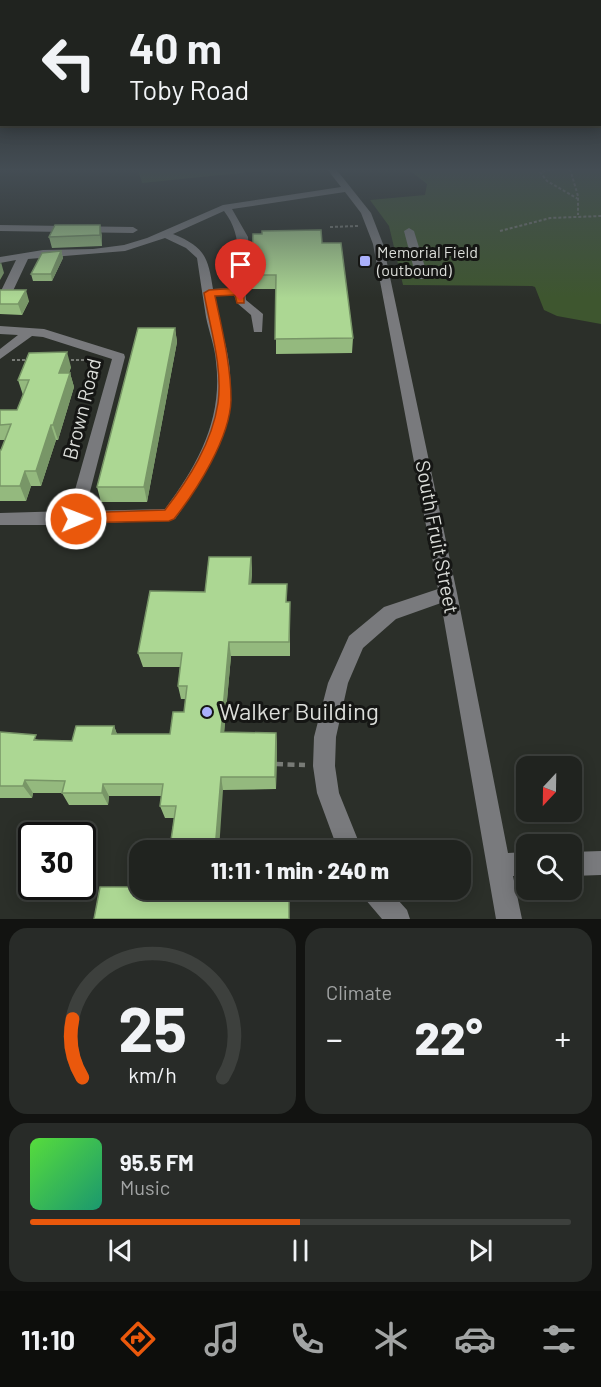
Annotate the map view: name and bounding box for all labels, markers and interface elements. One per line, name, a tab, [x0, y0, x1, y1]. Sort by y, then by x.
text: 40 m	[129, 22, 222, 72]
icon: left	[30, 24, 108, 102]
text: Toby Road	[129, 73, 249, 105]
pin	[215, 239, 266, 301]
place label: Memorial Field (outbound)	[376, 242, 478, 279]
icon: arrive	[224, 248, 257, 281]
marker: Memorial Field (outbound)	[358, 254, 372, 268]
street label: Brown Road	[57, 356, 105, 462]
street label: South Fruit Street	[411, 458, 465, 615]
position arrow	[44, 487, 108, 551]
place label: Walker Building	[219, 696, 379, 725]
marker: Walker Building	[200, 705, 214, 719]
north arrow	[516, 756, 582, 822]
map controls	[516, 756, 582, 900]
speed limit sign: 30	[18, 822, 96, 900]
button: search	[516, 834, 582, 900]
text: 11:11 · 1 min · 240 m	[211, 857, 389, 883]
text: Climate	[326, 980, 392, 1004]
text: 25	[118, 990, 187, 1064]
text: 22°	[415, 1010, 482, 1064]
text: −	[326, 1018, 343, 1058]
text: +	[554, 1018, 571, 1058]
text: km/h	[128, 1062, 177, 1087]
text: 95.5 FM	[120, 1149, 194, 1175]
text: Music	[120, 1175, 170, 1199]
icon: previous	[104, 1234, 137, 1267]
icon: pause	[284, 1234, 317, 1267]
icon: next	[464, 1234, 497, 1267]
icon: directions	[117, 1318, 159, 1360]
icon: music	[201, 1318, 243, 1360]
icon: phone	[286, 1318, 328, 1360]
icon: climate	[370, 1318, 412, 1360]
icon: car	[454, 1318, 496, 1360]
icon: filters	[538, 1318, 580, 1360]
text: 11:10	[21, 1323, 75, 1355]

